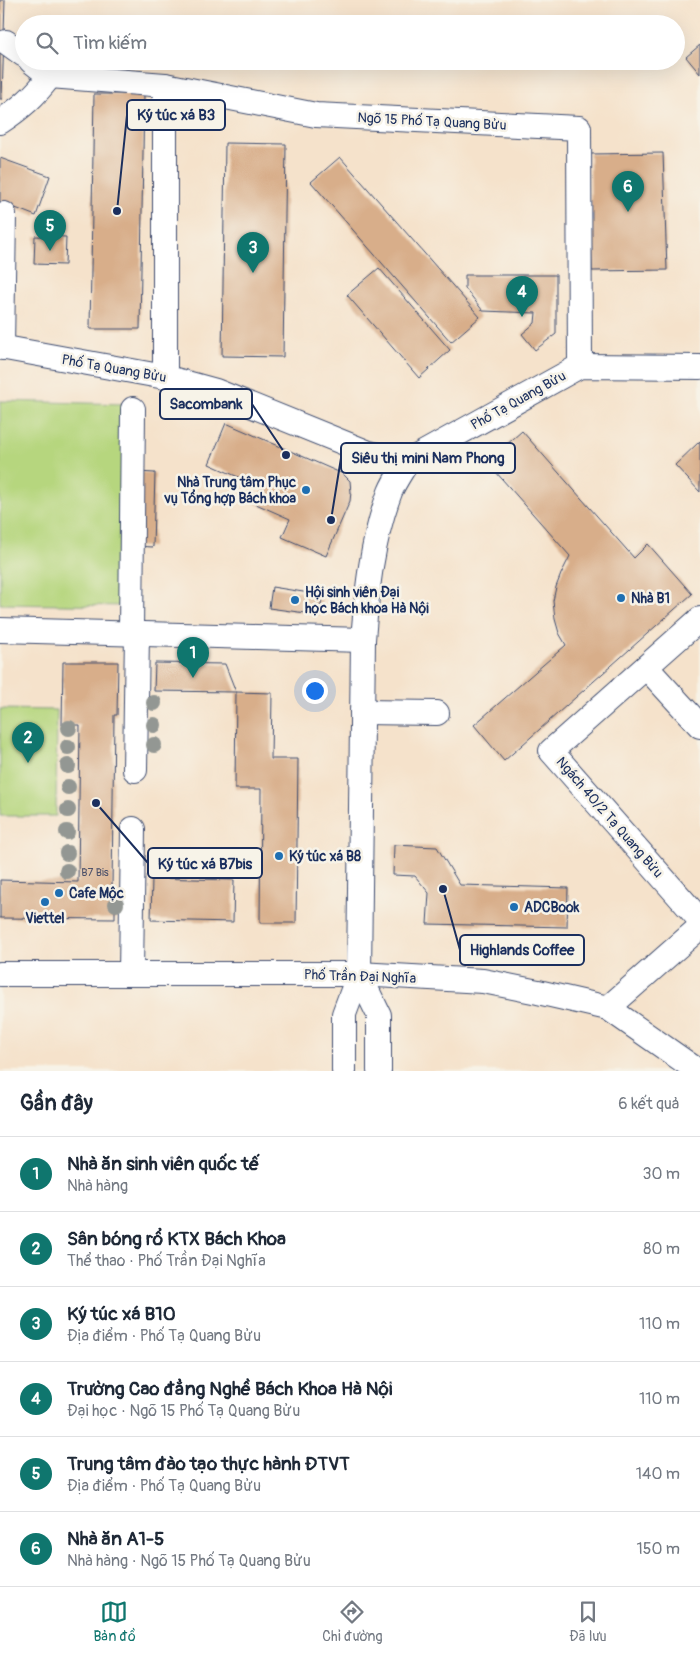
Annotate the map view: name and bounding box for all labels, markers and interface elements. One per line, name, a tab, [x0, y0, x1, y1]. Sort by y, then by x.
search box	[15, 15, 685, 70]
icon: search	[33, 29, 61, 57]
text: Tìm kiếm	[73, 31, 147, 55]
callout: Ký túc xá B3	[127, 100, 225, 130]
text: Ký túc xá B3	[137, 106, 215, 125]
street label: Ngõ 15 Phố Tạ Quang Bửu	[357, 108, 507, 134]
pin: 6	[612, 171, 644, 212]
pin: 5	[34, 210, 66, 251]
pin: 3	[237, 232, 269, 273]
pin: 4	[506, 276, 538, 317]
street label: Phố Tạ Quang Bửu	[60, 350, 168, 386]
street label: Phố Tạ Quang Bửu	[467, 366, 569, 434]
callout: Sacombank	[160, 389, 252, 419]
text: Sacombank	[170, 395, 243, 414]
callout: Siêu thị mini Nam Phong	[341, 443, 515, 473]
text: Siêu thị mini Nam Phong	[351, 449, 505, 468]
place label: Nhà Trung tâm Phục vụ Tổng hợp Bách khoa	[163, 474, 296, 507]
marker: Nhà Trung tâm Phục vụ Tổng hợp Bách khoa	[300, 484, 312, 496]
place label: Hội sinh viên Đại học Bách khoa Hà Nội	[305, 584, 429, 617]
place label: Nhà B1	[631, 590, 670, 607]
marker: Nhà B1	[615, 592, 627, 604]
marker: Hội sinh viên Đại học Bách khoa Hà Nội	[289, 594, 301, 606]
pin: 1	[177, 637, 209, 678]
your location	[302, 678, 328, 704]
pin: 2	[12, 722, 44, 763]
street label: Ngách 40/2 Tạ Quang Bửu	[553, 753, 667, 881]
callout: Ký túc xá B7bis	[148, 848, 262, 878]
place label: Ký túc xá B8	[289, 848, 361, 865]
marker: Ký túc xá B8	[273, 850, 285, 862]
text: Ký túc xá B7bis	[158, 855, 252, 874]
house number: B7 Bis	[81, 866, 109, 879]
place label: Cafe Mộc	[69, 885, 124, 902]
marker: Cafe Mộc	[53, 887, 65, 899]
marker: Viettel	[39, 896, 51, 908]
place label: ADCBook	[524, 899, 579, 916]
marker: ADCBook	[508, 901, 520, 913]
place label: Viettel	[25, 910, 65, 927]
callout: Highlands Coffee	[460, 935, 584, 965]
text: Highlands Coffee	[470, 941, 575, 960]
street label: Phố Trần Đại Nghĩa	[304, 964, 416, 987]
text: Gần đây	[20, 1090, 93, 1117]
text: 6 kết quả	[618, 1094, 680, 1114]
text: Nhà ăn sinh viên quốc tế	[67, 1152, 259, 1176]
text: 1	[33, 1164, 39, 1184]
text: 30 m	[642, 1164, 680, 1184]
text: Nhà hàng	[67, 1176, 128, 1196]
text: Sân bóng rổ KTX Bách Khoa	[67, 1227, 286, 1251]
text: 2	[32, 1239, 40, 1259]
text: 80 m	[643, 1239, 680, 1259]
text: Thể thao · Phố Trần Đại Nghĩa	[67, 1251, 266, 1271]
text: Ký túc xá B10	[67, 1302, 176, 1326]
text: 3	[32, 1314, 40, 1334]
text: 110 m	[639, 1314, 680, 1334]
text: Địa điểm · Phố Tạ Quang Bửu	[67, 1326, 261, 1346]
text: Trường Cao đẳng Nghề Bách Khoa Hà Nội	[67, 1377, 392, 1401]
text: 4	[31, 1389, 41, 1409]
text: 110 m	[639, 1389, 680, 1409]
text: Đại học · Ngõ 15 Phố Tạ Quang Bửu	[67, 1401, 300, 1421]
text: Trung tâm đào tạo thực hành ĐTVT	[67, 1452, 350, 1476]
text: 5	[32, 1464, 40, 1484]
text: 140 m	[636, 1464, 680, 1484]
text: Địa điểm · Phố Tạ Quang Bửu	[67, 1476, 261, 1496]
text: Nhà ăn A1-5	[67, 1527, 164, 1551]
text: 6	[31, 1539, 41, 1559]
text: 150 m	[636, 1539, 680, 1559]
text: Nhà hàng · Ngõ 15 Phố Tạ Quang Bửu	[67, 1551, 311, 1571]
tab: Bản đồ	[93, 1598, 136, 1645]
tab: Chỉ đường	[322, 1598, 383, 1645]
tab: Đã lưu	[569, 1598, 607, 1645]

